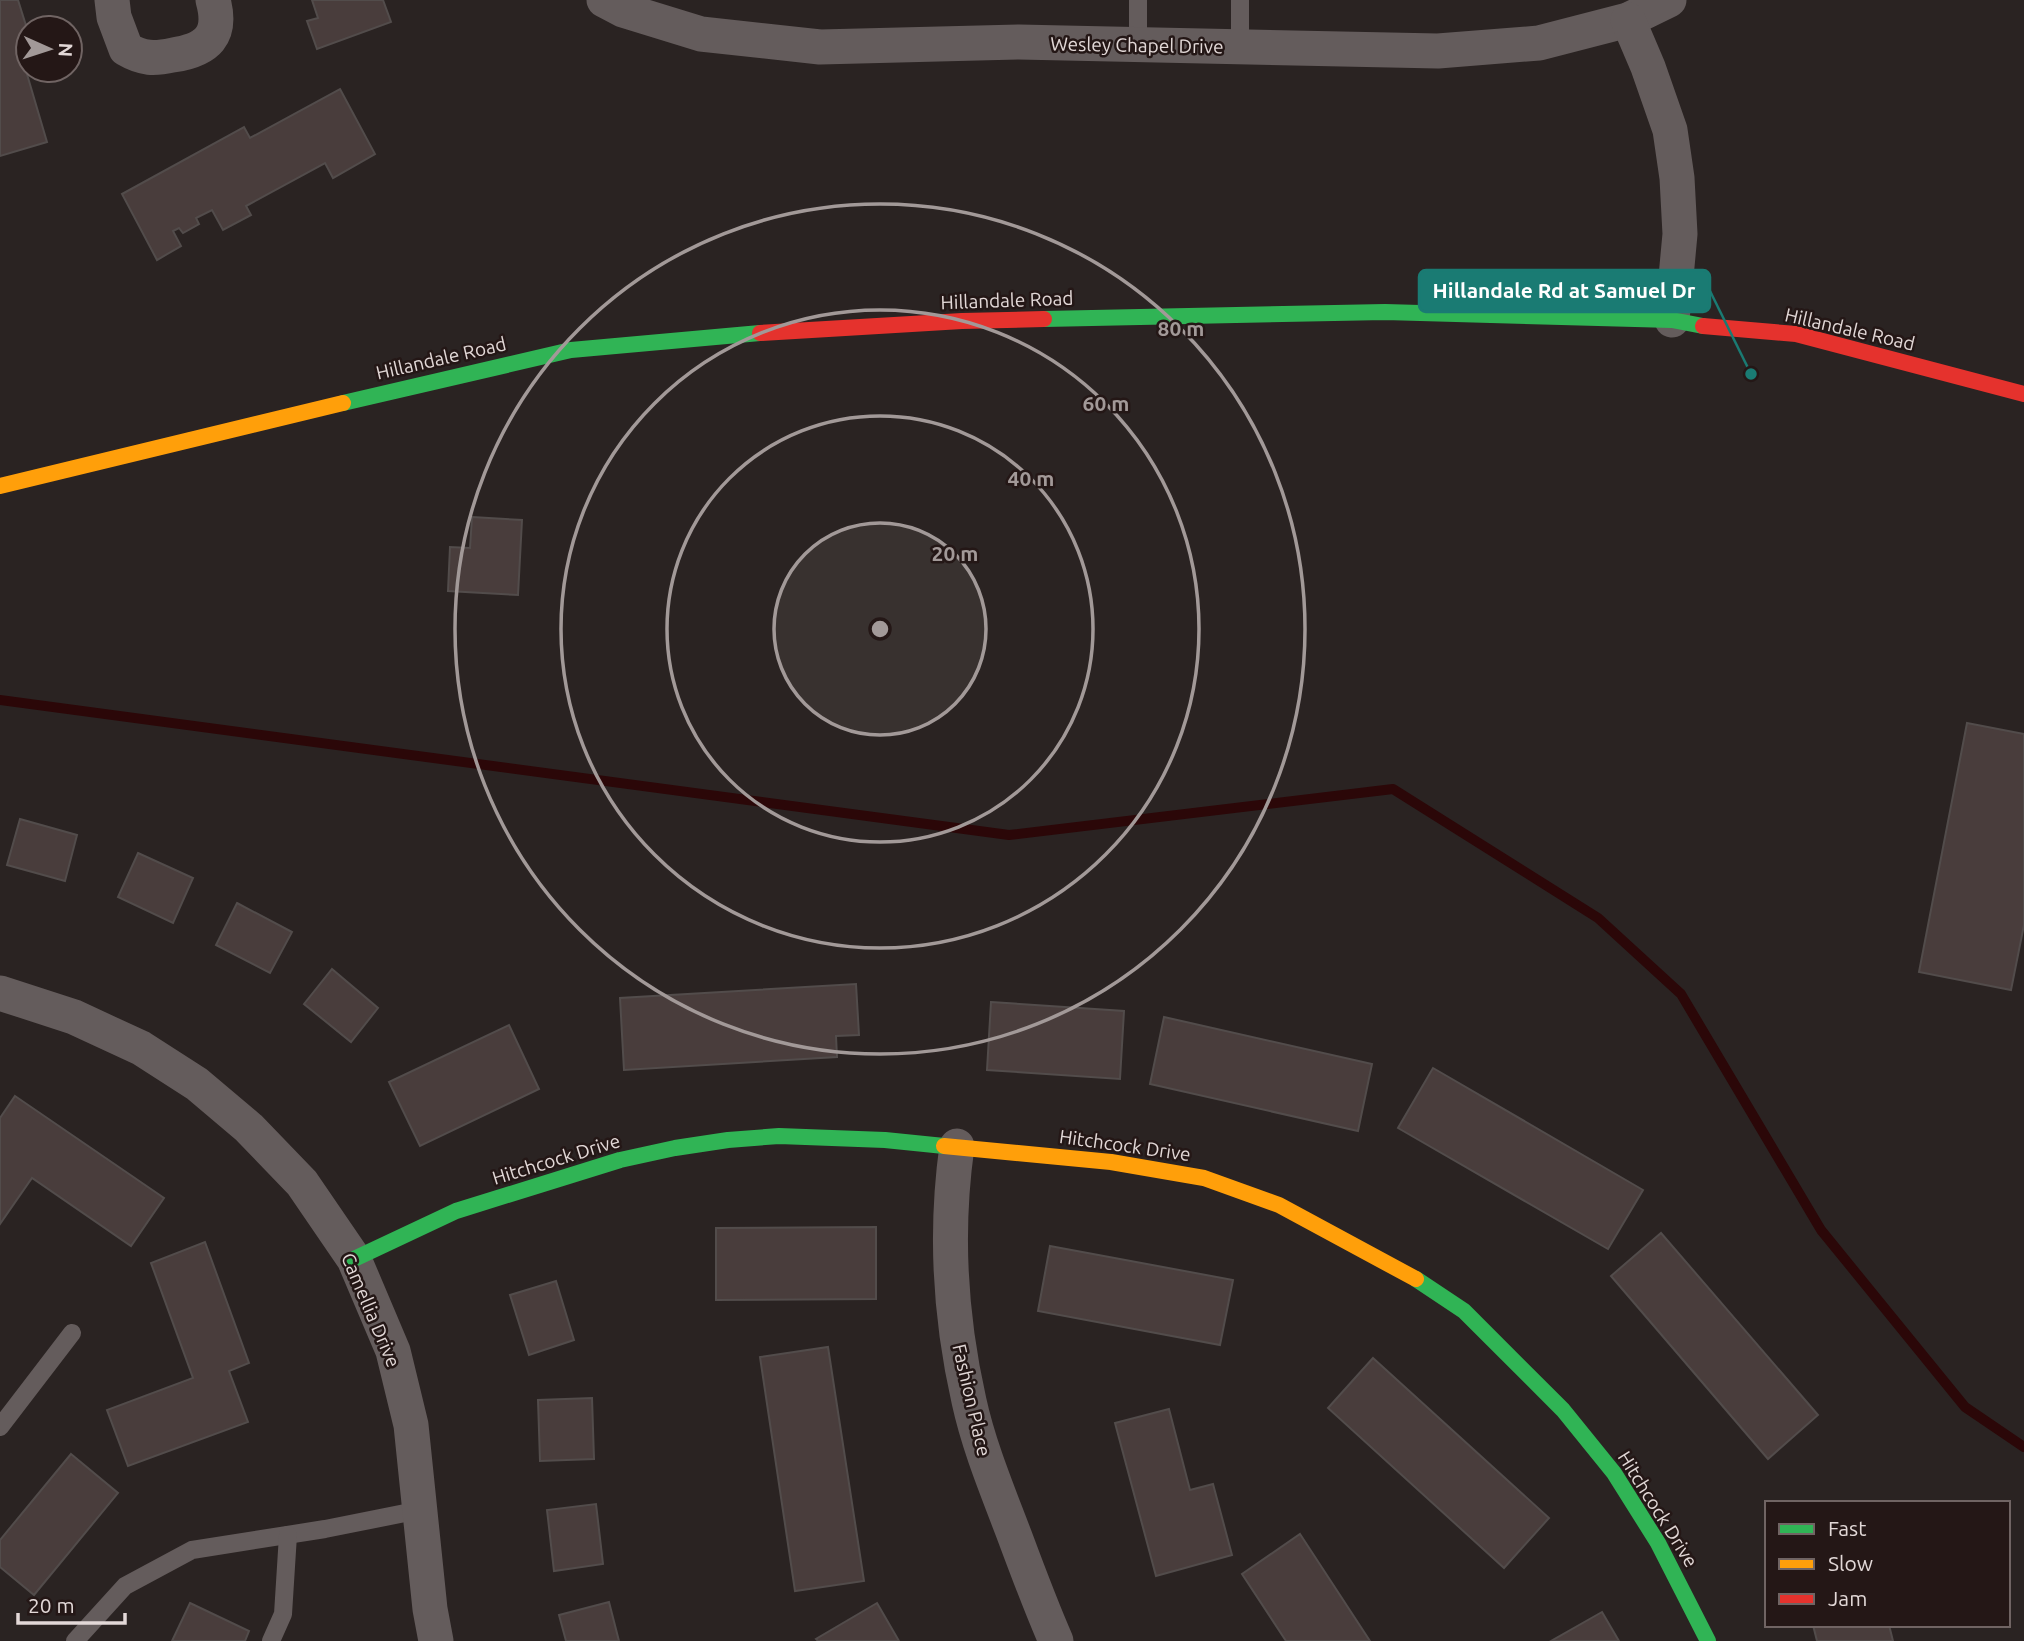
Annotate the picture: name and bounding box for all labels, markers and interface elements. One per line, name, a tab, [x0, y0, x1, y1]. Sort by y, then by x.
north arrow	[14, 14, 84, 84]
street label: Wesley Chapel Drive	[1050, 32, 1224, 58]
text: N	[55, 42, 77, 58]
callout: Hillandale Rd at Samuel Dr	[1419, 270, 1710, 312]
text: Hillandale Rd at Samuel Dr	[1433, 278, 1696, 302]
street label: Hillandale Road	[940, 287, 1074, 313]
street label: Hillandale Road	[1783, 303, 1917, 355]
text: 80 m	[1158, 316, 1204, 340]
street label: Hillandale Road	[374, 332, 508, 384]
text: 60 m	[1083, 391, 1129, 415]
text: 40 m	[1008, 466, 1054, 490]
text: 20 m	[932, 541, 978, 565]
centre of rings	[868, 617, 892, 641]
street label: Hitchcock Drive	[1058, 1125, 1192, 1165]
street label: Hitchcock Drive	[489, 1129, 623, 1189]
street label: Camellia Drive	[337, 1250, 405, 1370]
street label: Fashion Place	[948, 1342, 996, 1458]
street label: Hitchcock Drive	[1614, 1447, 1702, 1571]
legend	[1765, 1501, 2010, 1627]
text: Fast	[1828, 1516, 1866, 1540]
text: Slow	[1828, 1551, 1873, 1575]
scale bar	[18, 1582, 124, 1626]
text: Jam	[1828, 1586, 1867, 1610]
text: 20 m	[28, 1593, 75, 1617]

